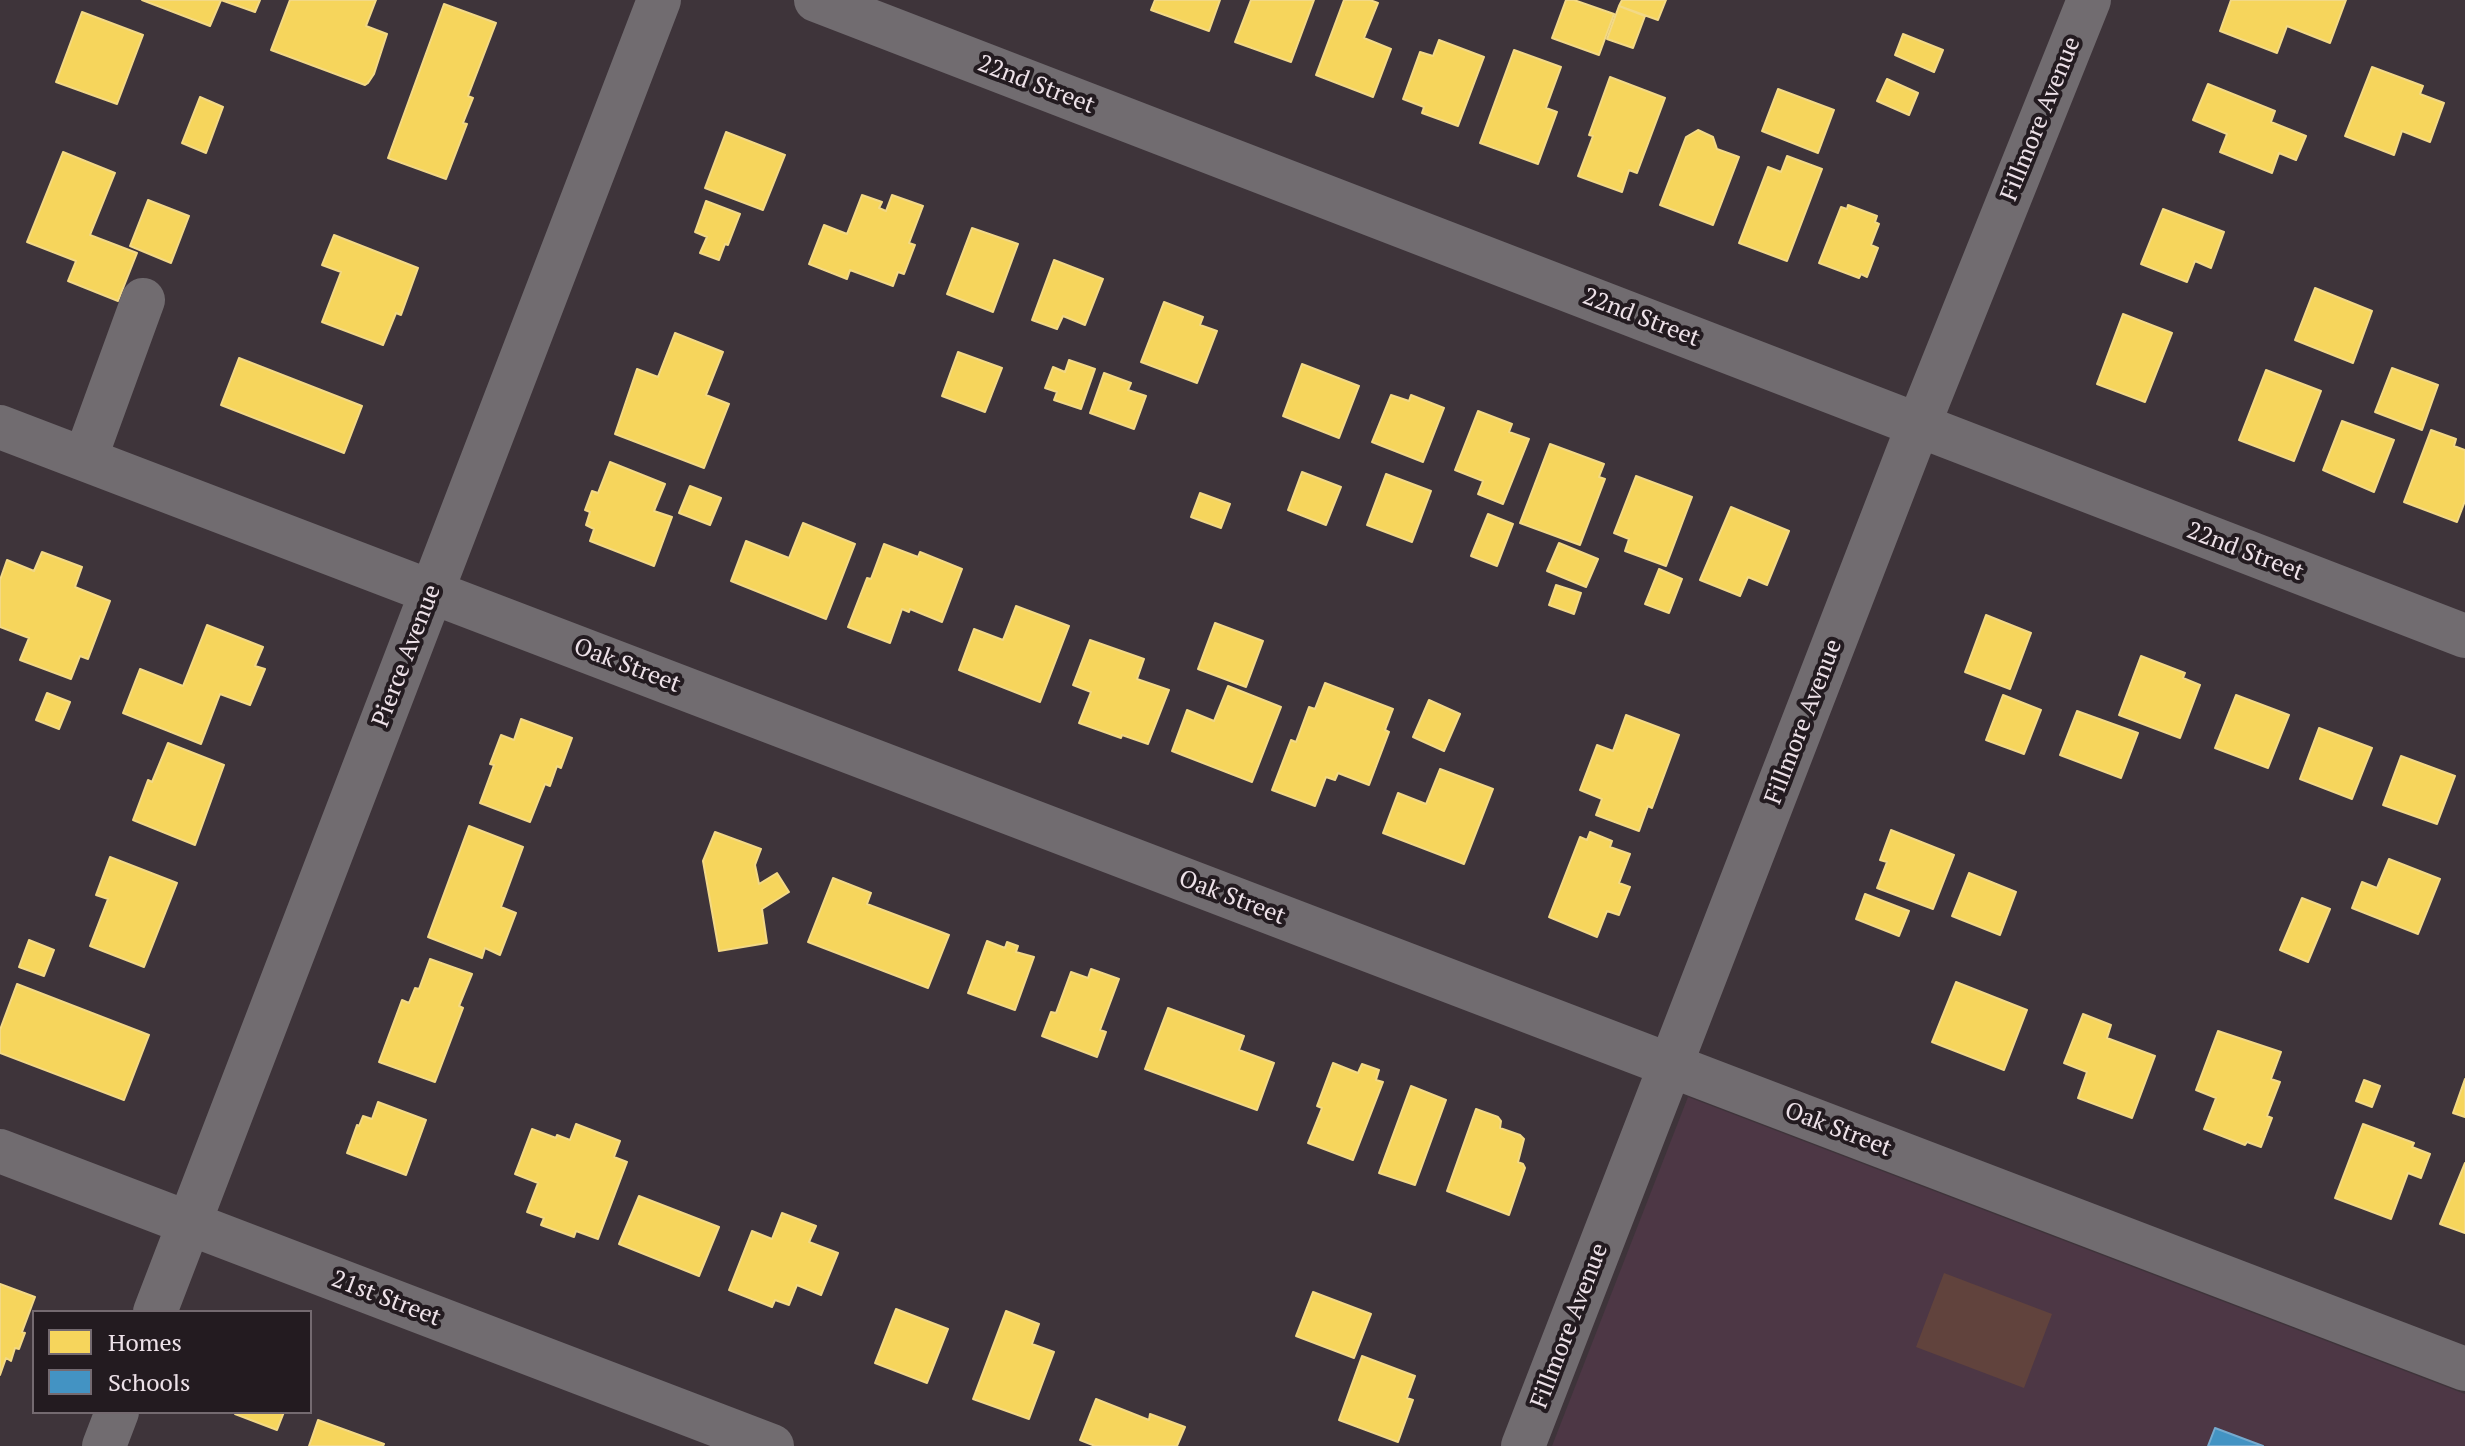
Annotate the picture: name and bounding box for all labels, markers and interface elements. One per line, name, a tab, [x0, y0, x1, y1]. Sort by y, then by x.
street label: Fillmore Avenue	[1995, 33, 2087, 205]
street label: 22nd Street	[973, 50, 1099, 120]
street label: 22nd Street	[1578, 283, 1704, 353]
street label: 22nd Street	[2182, 517, 2308, 587]
street label: Pierce Avenue	[367, 581, 447, 731]
street label: Oak Street	[569, 632, 685, 700]
street label: Fillmore Avenue	[1759, 635, 1849, 809]
street label: Oak Street	[1174, 864, 1290, 932]
street label: Oak Street	[1780, 1096, 1896, 1164]
street label: Fillmore Avenue	[1525, 1239, 1615, 1413]
street label: 21st Street	[327, 1265, 445, 1333]
legend	[32, 1310, 312, 1414]
text: Homes	[108, 1326, 182, 1358]
text: Schools	[108, 1366, 190, 1398]

